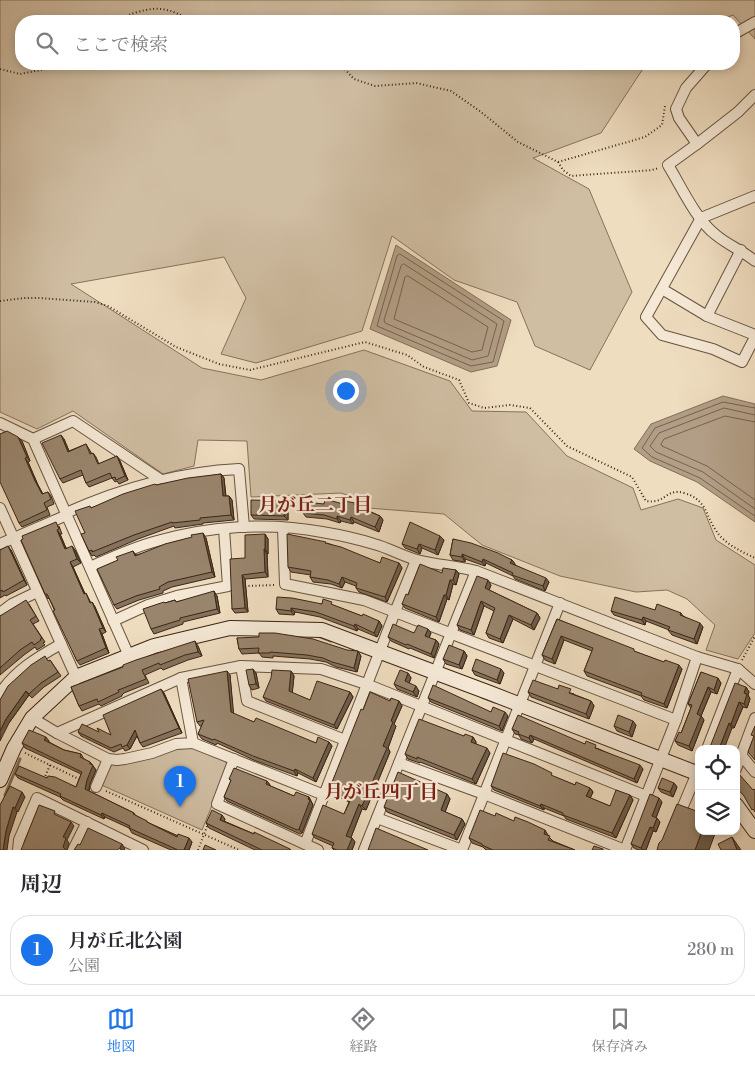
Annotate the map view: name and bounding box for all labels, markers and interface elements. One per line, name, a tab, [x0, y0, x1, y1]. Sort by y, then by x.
search box	[15, 15, 740, 70]
icon: search	[33, 29, 61, 57]
text: ここで検索	[73, 33, 168, 57]
your location	[333, 378, 359, 404]
district label: 月が丘二丁目	[258, 493, 372, 517]
map controls	[695, 745, 740, 835]
button: locate	[695, 745, 740, 790]
pin: 1	[164, 766, 196, 807]
district label: 月が丘四丁目	[324, 780, 438, 804]
button: layers	[695, 790, 740, 835]
text: 周辺	[20, 872, 62, 898]
text: 月が丘北公園	[68, 929, 182, 953]
text: 1	[33, 940, 41, 960]
text: 280 m	[687, 940, 734, 960]
text: 公園	[68, 956, 100, 976]
tab: 地図	[107, 1005, 135, 1056]
tab: 経路	[349, 1005, 377, 1056]
tab: 保存済み	[592, 1005, 648, 1056]

